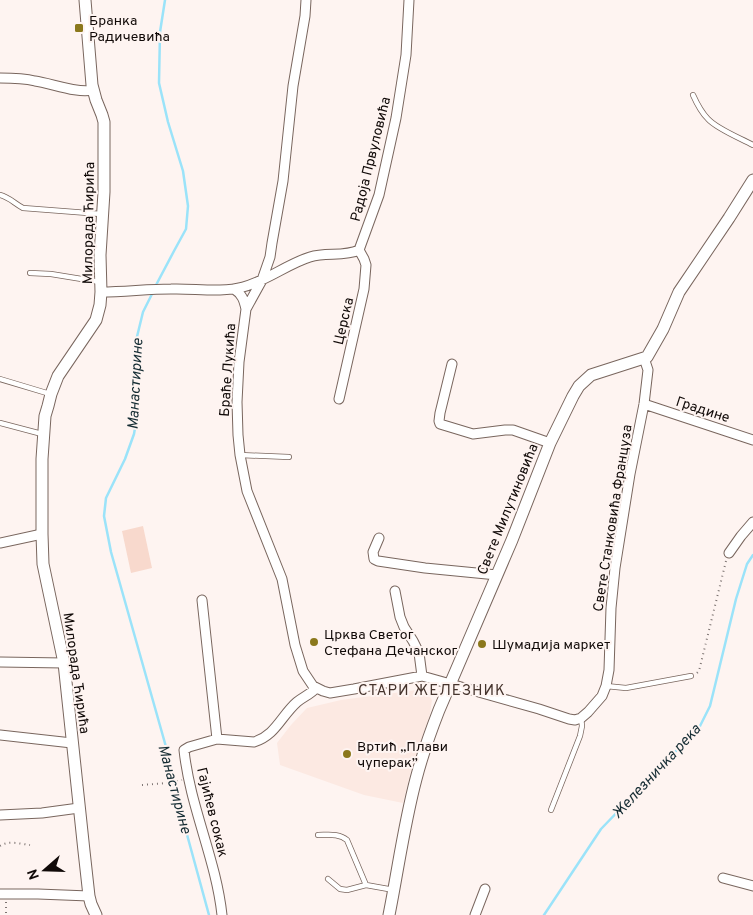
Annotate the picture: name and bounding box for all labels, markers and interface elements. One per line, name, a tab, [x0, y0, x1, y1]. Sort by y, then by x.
place label: Бранка Радичевића	[89, 13, 170, 46]
marker: Бранка Радичевића	[73, 22, 85, 34]
street label: Радоја Првуловића	[348, 95, 395, 224]
street label: Милорада Ћирића	[80, 162, 99, 284]
street label: Церска	[331, 296, 358, 347]
street label: Браће Лукића	[217, 323, 240, 417]
water label: Манастирине	[125, 338, 148, 430]
street label: Градине	[673, 394, 732, 427]
street label: Свете Станковића Француза	[590, 423, 637, 613]
street label: Свете Милутиновића	[474, 441, 543, 578]
street label: Милорада Ћирића	[59, 611, 92, 735]
place label: Црква Светог Стефана Дечанског	[324, 627, 458, 660]
marker: Црква Светог Стефана Дечанског	[308, 636, 320, 648]
place label: Шумадија маркет	[492, 637, 610, 654]
marker: Шумадија маркет	[476, 638, 488, 650]
district label: СТАРИ ЖЕЛЕЗНИК	[358, 682, 506, 701]
water label: Железничка река	[608, 721, 706, 823]
place label: Вртић „Плави чуперак”	[357, 739, 448, 772]
water label: Манастирине	[153, 743, 195, 836]
marker: Вртић „Плави чуперак”	[341, 748, 353, 760]
street label: Гајићев сокак	[192, 766, 231, 859]
north arrow	[20, 845, 70, 895]
text: N	[24, 866, 44, 882]

